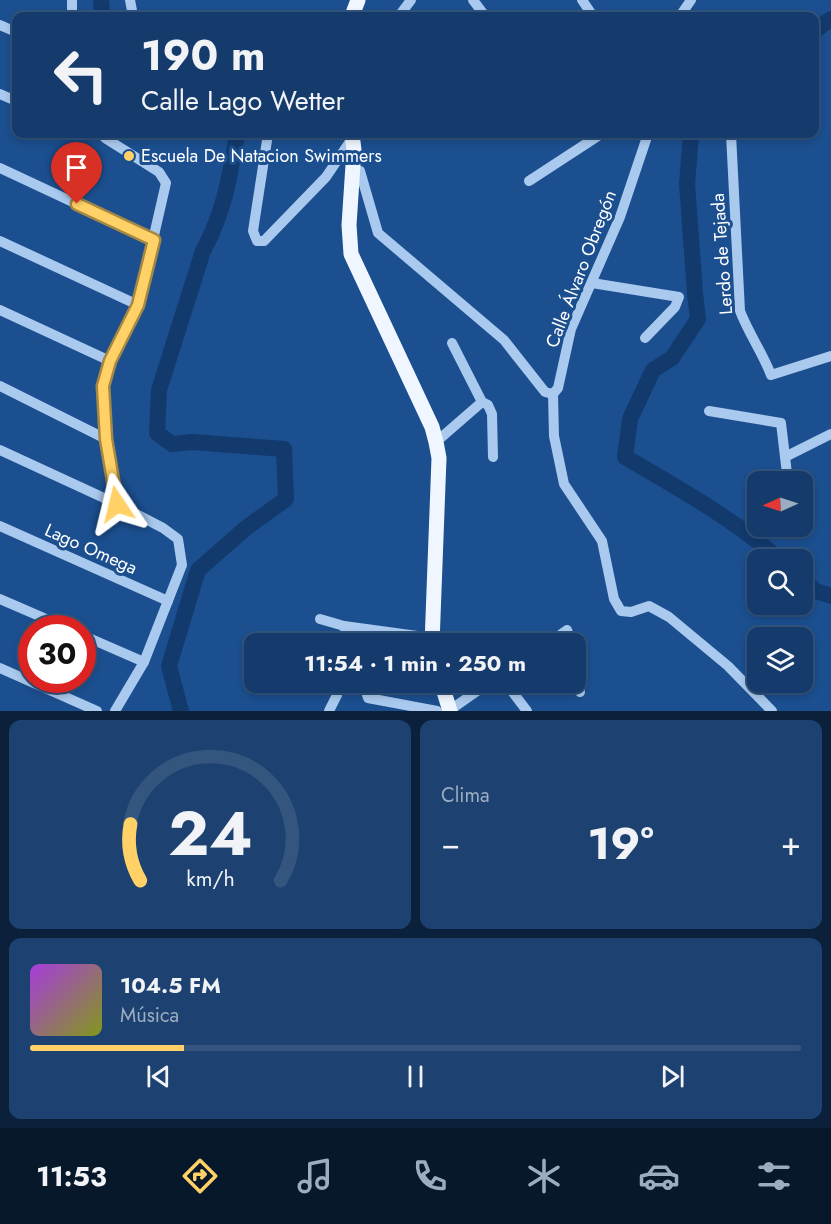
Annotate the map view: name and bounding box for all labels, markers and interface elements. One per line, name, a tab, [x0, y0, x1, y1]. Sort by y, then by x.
text: 190 m	[141, 25, 265, 86]
icon: left	[42, 36, 120, 114]
text: Calle Lago Wetter	[141, 81, 345, 120]
pin	[51, 142, 102, 204]
place label: Escuela De Natacion Swimmers	[141, 143, 382, 169]
marker: Escuela De Natacion Swimmers	[122, 149, 136, 163]
icon: arrive	[60, 151, 93, 184]
street label: Calle Álvaro Obregón	[539, 186, 623, 352]
street label: Lerdo de Tejada	[705, 192, 739, 316]
north arrow	[747, 471, 813, 537]
map controls	[747, 471, 813, 693]
position arrow	[85, 472, 149, 536]
street label: Lago Omega	[41, 517, 141, 581]
button: search	[747, 549, 813, 615]
speed limit sign: 30	[18, 615, 96, 693]
button: layers	[747, 627, 813, 693]
text: 11:54 · 1 min · 250 m	[304, 647, 526, 679]
text: Clima	[441, 781, 490, 810]
text: 24	[168, 788, 252, 878]
text: 19°	[587, 811, 654, 876]
text: −	[441, 820, 460, 867]
text: +	[781, 820, 801, 867]
text: km/h	[186, 864, 234, 895]
text: 104.5 FM	[120, 969, 221, 1001]
text: Música	[120, 1001, 179, 1030]
icon: previous	[142, 1060, 175, 1093]
icon: pause	[399, 1060, 432, 1093]
icon: next	[656, 1060, 689, 1093]
icon: directions	[179, 1155, 221, 1197]
icon: music	[294, 1155, 336, 1197]
icon: phone	[409, 1155, 451, 1197]
icon: climate	[523, 1155, 565, 1197]
icon: car	[638, 1155, 680, 1197]
icon: filters	[753, 1155, 795, 1197]
text: 11:53	[36, 1157, 107, 1196]

